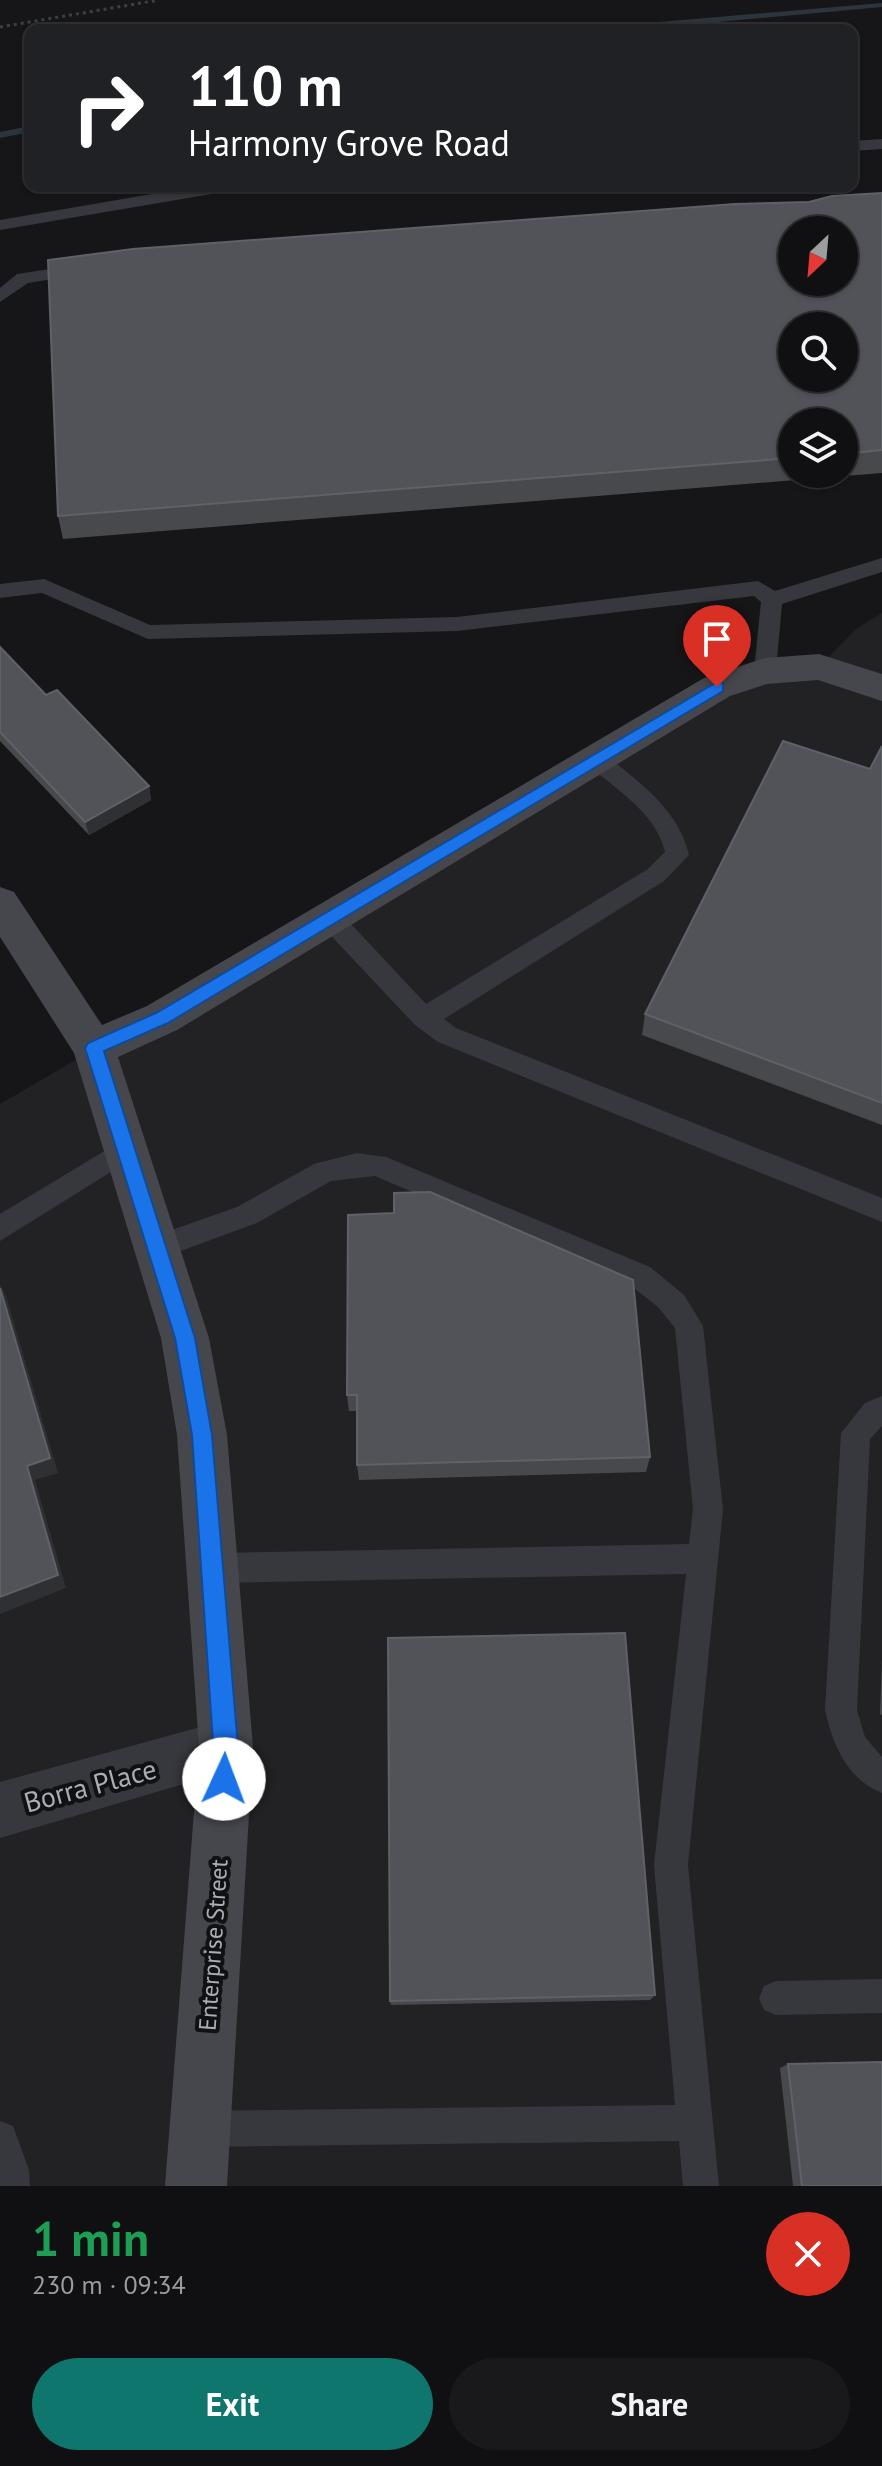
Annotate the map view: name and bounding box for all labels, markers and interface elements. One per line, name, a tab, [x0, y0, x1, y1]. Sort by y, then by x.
text: 110 m	[188, 49, 343, 121]
icon: right	[56, 56, 160, 160]
text: Harmony Grove Road	[188, 119, 510, 166]
north arrow	[778, 216, 858, 296]
map controls	[778, 216, 858, 488]
button: search	[778, 312, 858, 392]
button: layers	[778, 408, 858, 488]
pin	[683, 605, 751, 687]
icon: arrive	[695, 617, 739, 661]
position arrow	[182, 1737, 266, 1821]
street label: Borra Place	[20, 1750, 160, 1820]
street label: Enterprise Street	[192, 1858, 234, 2032]
text: 1 min	[32, 2207, 149, 2269]
button: close	[766, 2212, 850, 2296]
text: 230 m · 09:34	[32, 2268, 186, 2301]
button: Exit	[32, 2358, 433, 2450]
button: Share	[449, 2358, 850, 2450]

